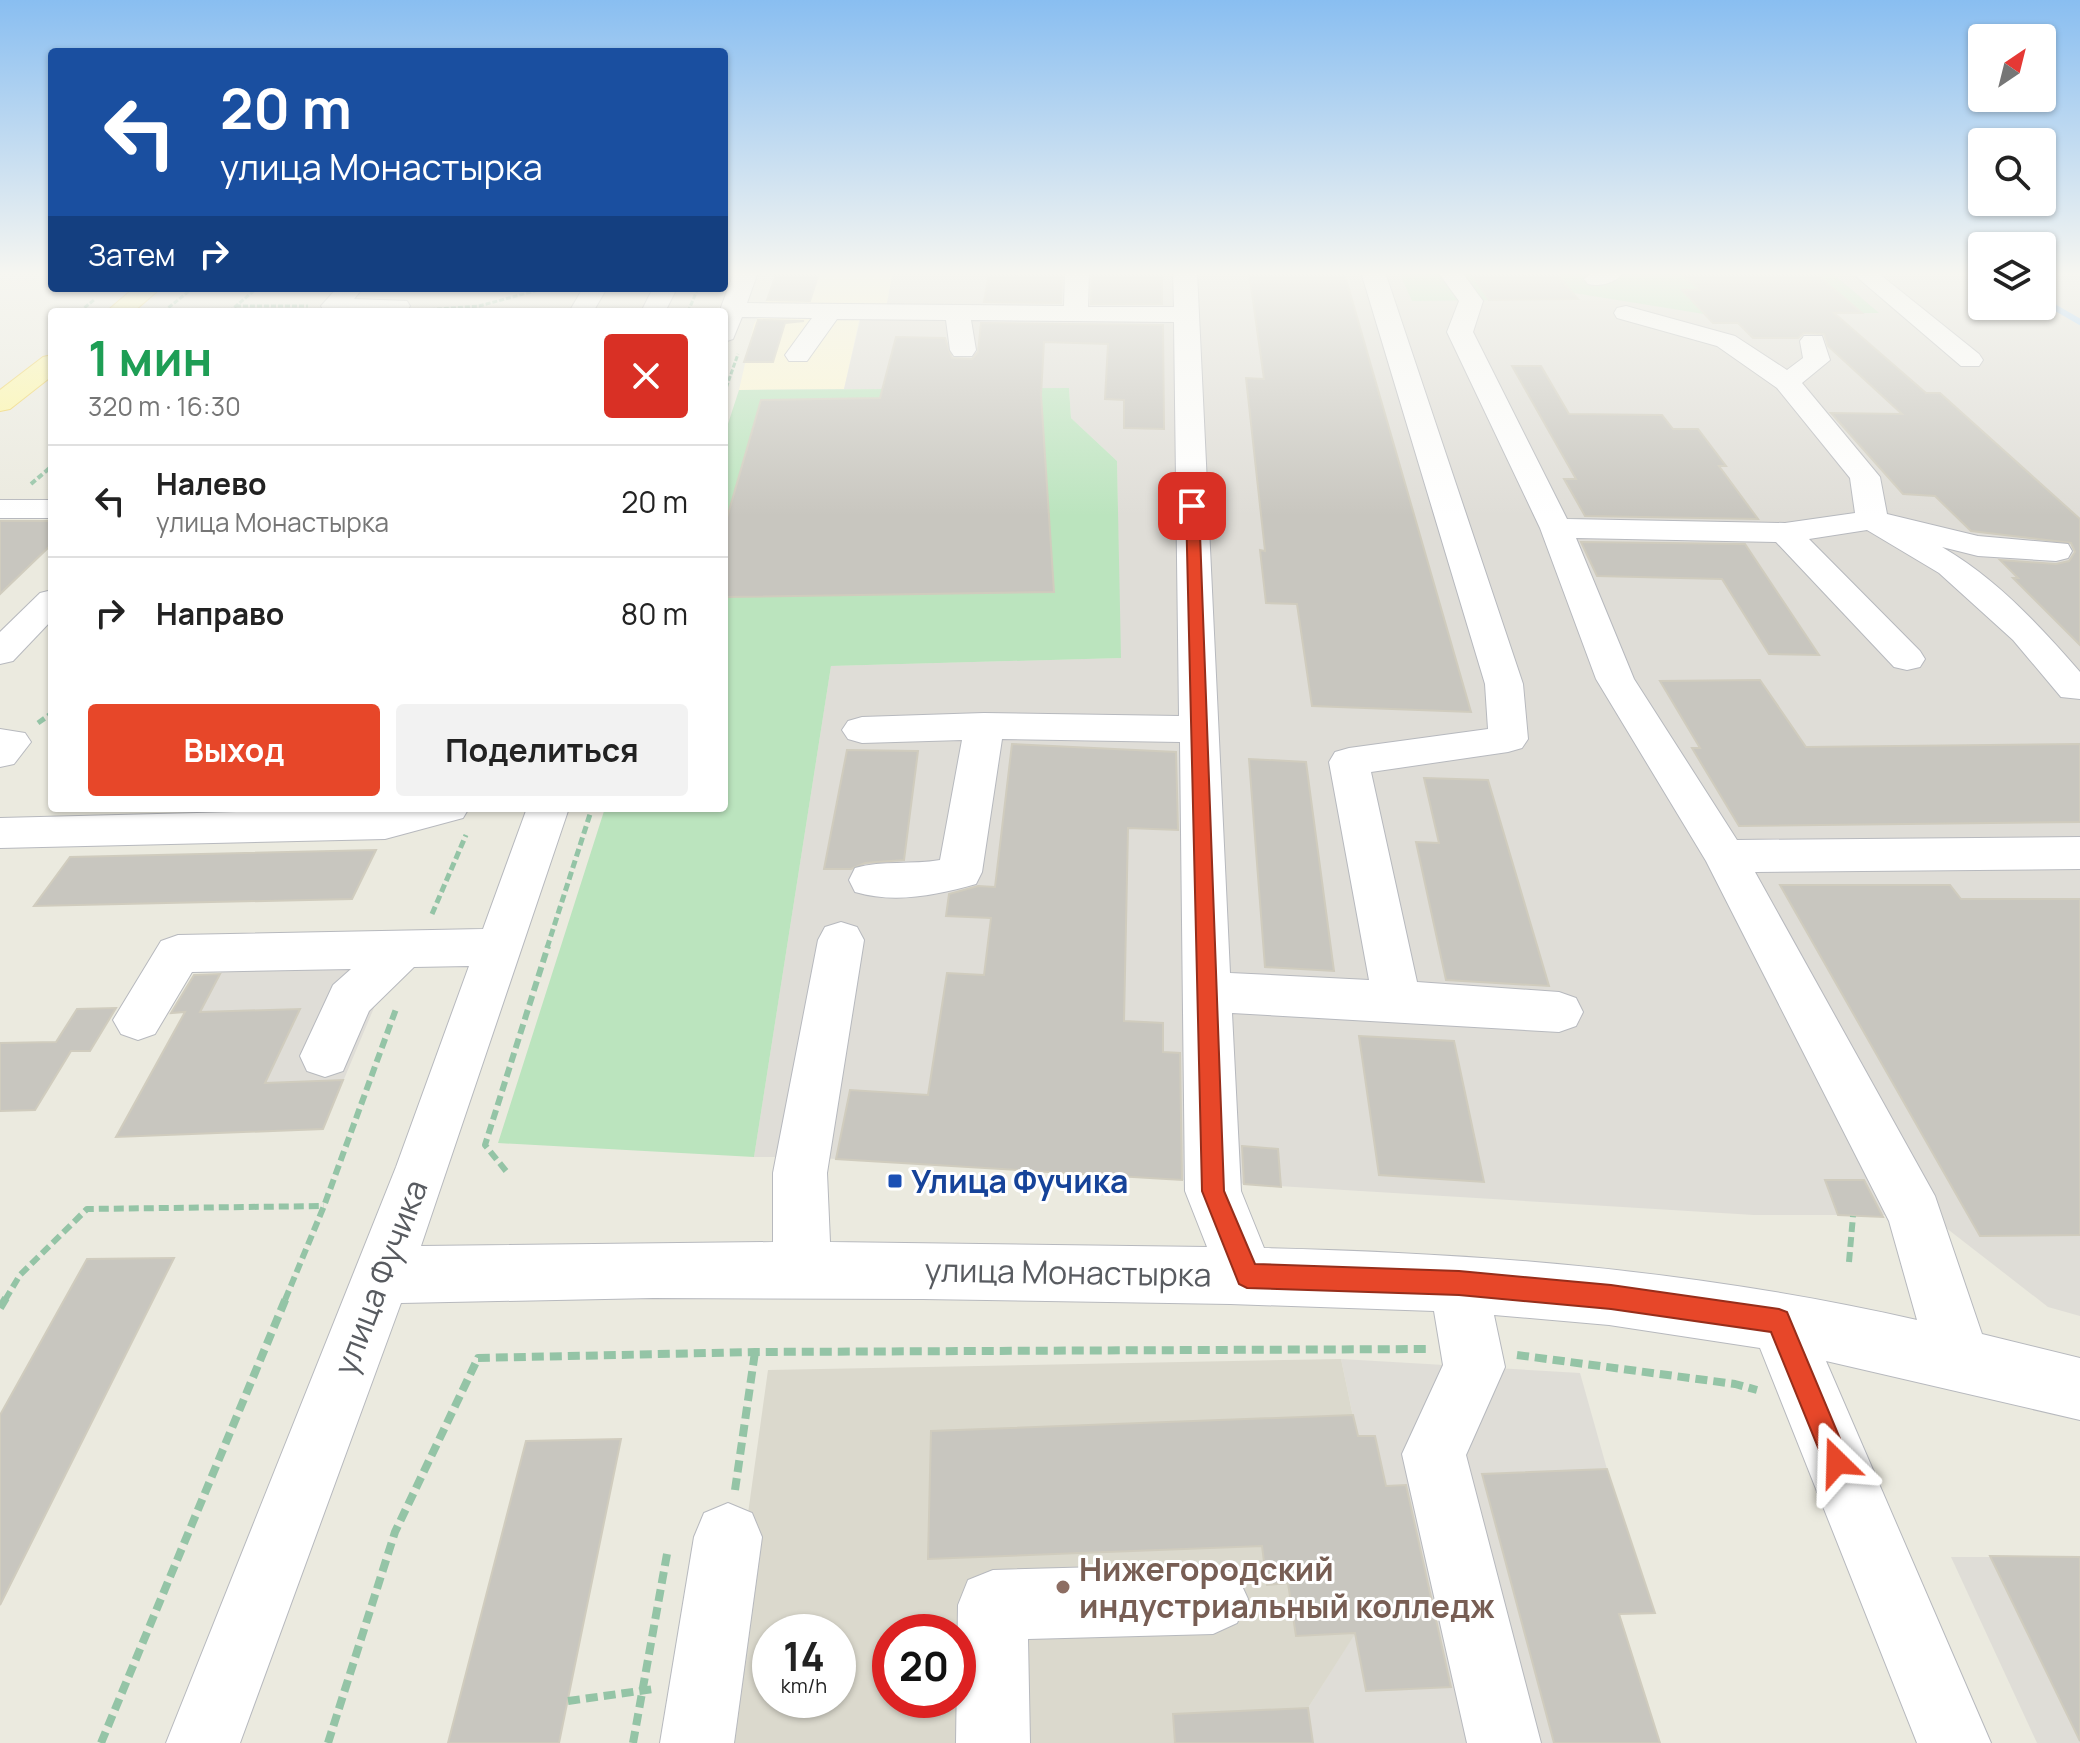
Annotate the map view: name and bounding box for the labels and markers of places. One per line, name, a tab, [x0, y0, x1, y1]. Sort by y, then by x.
pin	[1158, 472, 1226, 540]
place label: Улица Фучика	[911, 1159, 1128, 1203]
marker: Улица Фучика	[886, 1172, 904, 1190]
place label: Нижегородский индустриальный колледж	[1079, 1547, 1495, 1628]
marker: Нижегородский индустриальный колледж	[1054, 1578, 1072, 1596]

